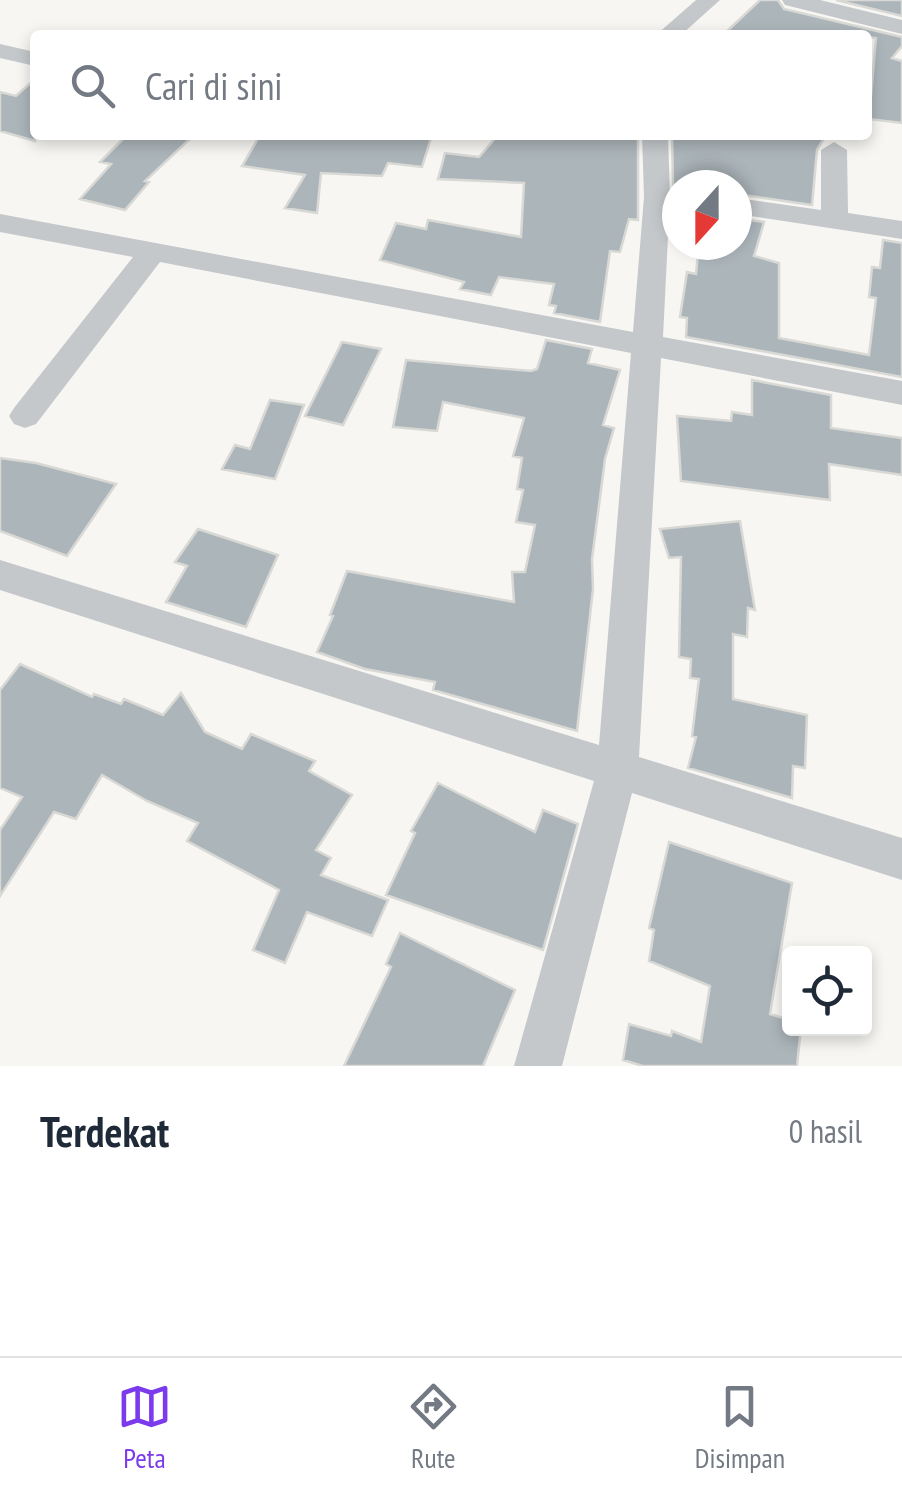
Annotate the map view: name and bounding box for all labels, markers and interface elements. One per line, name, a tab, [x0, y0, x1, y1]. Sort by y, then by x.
search box	[30, 30, 872, 140]
icon: search	[65, 58, 120, 113]
text: Cari di sini	[145, 61, 283, 110]
north arrow	[662, 170, 752, 260]
map controls	[782, 946, 872, 1036]
button: locate	[782, 946, 872, 1036]
text: Terdekat	[40, 1104, 169, 1159]
text: 0 hasil	[789, 1110, 862, 1152]
tab: Peta	[117, 1379, 172, 1476]
tab: Rute	[406, 1379, 461, 1476]
tab: Disimpan	[695, 1379, 785, 1476]

